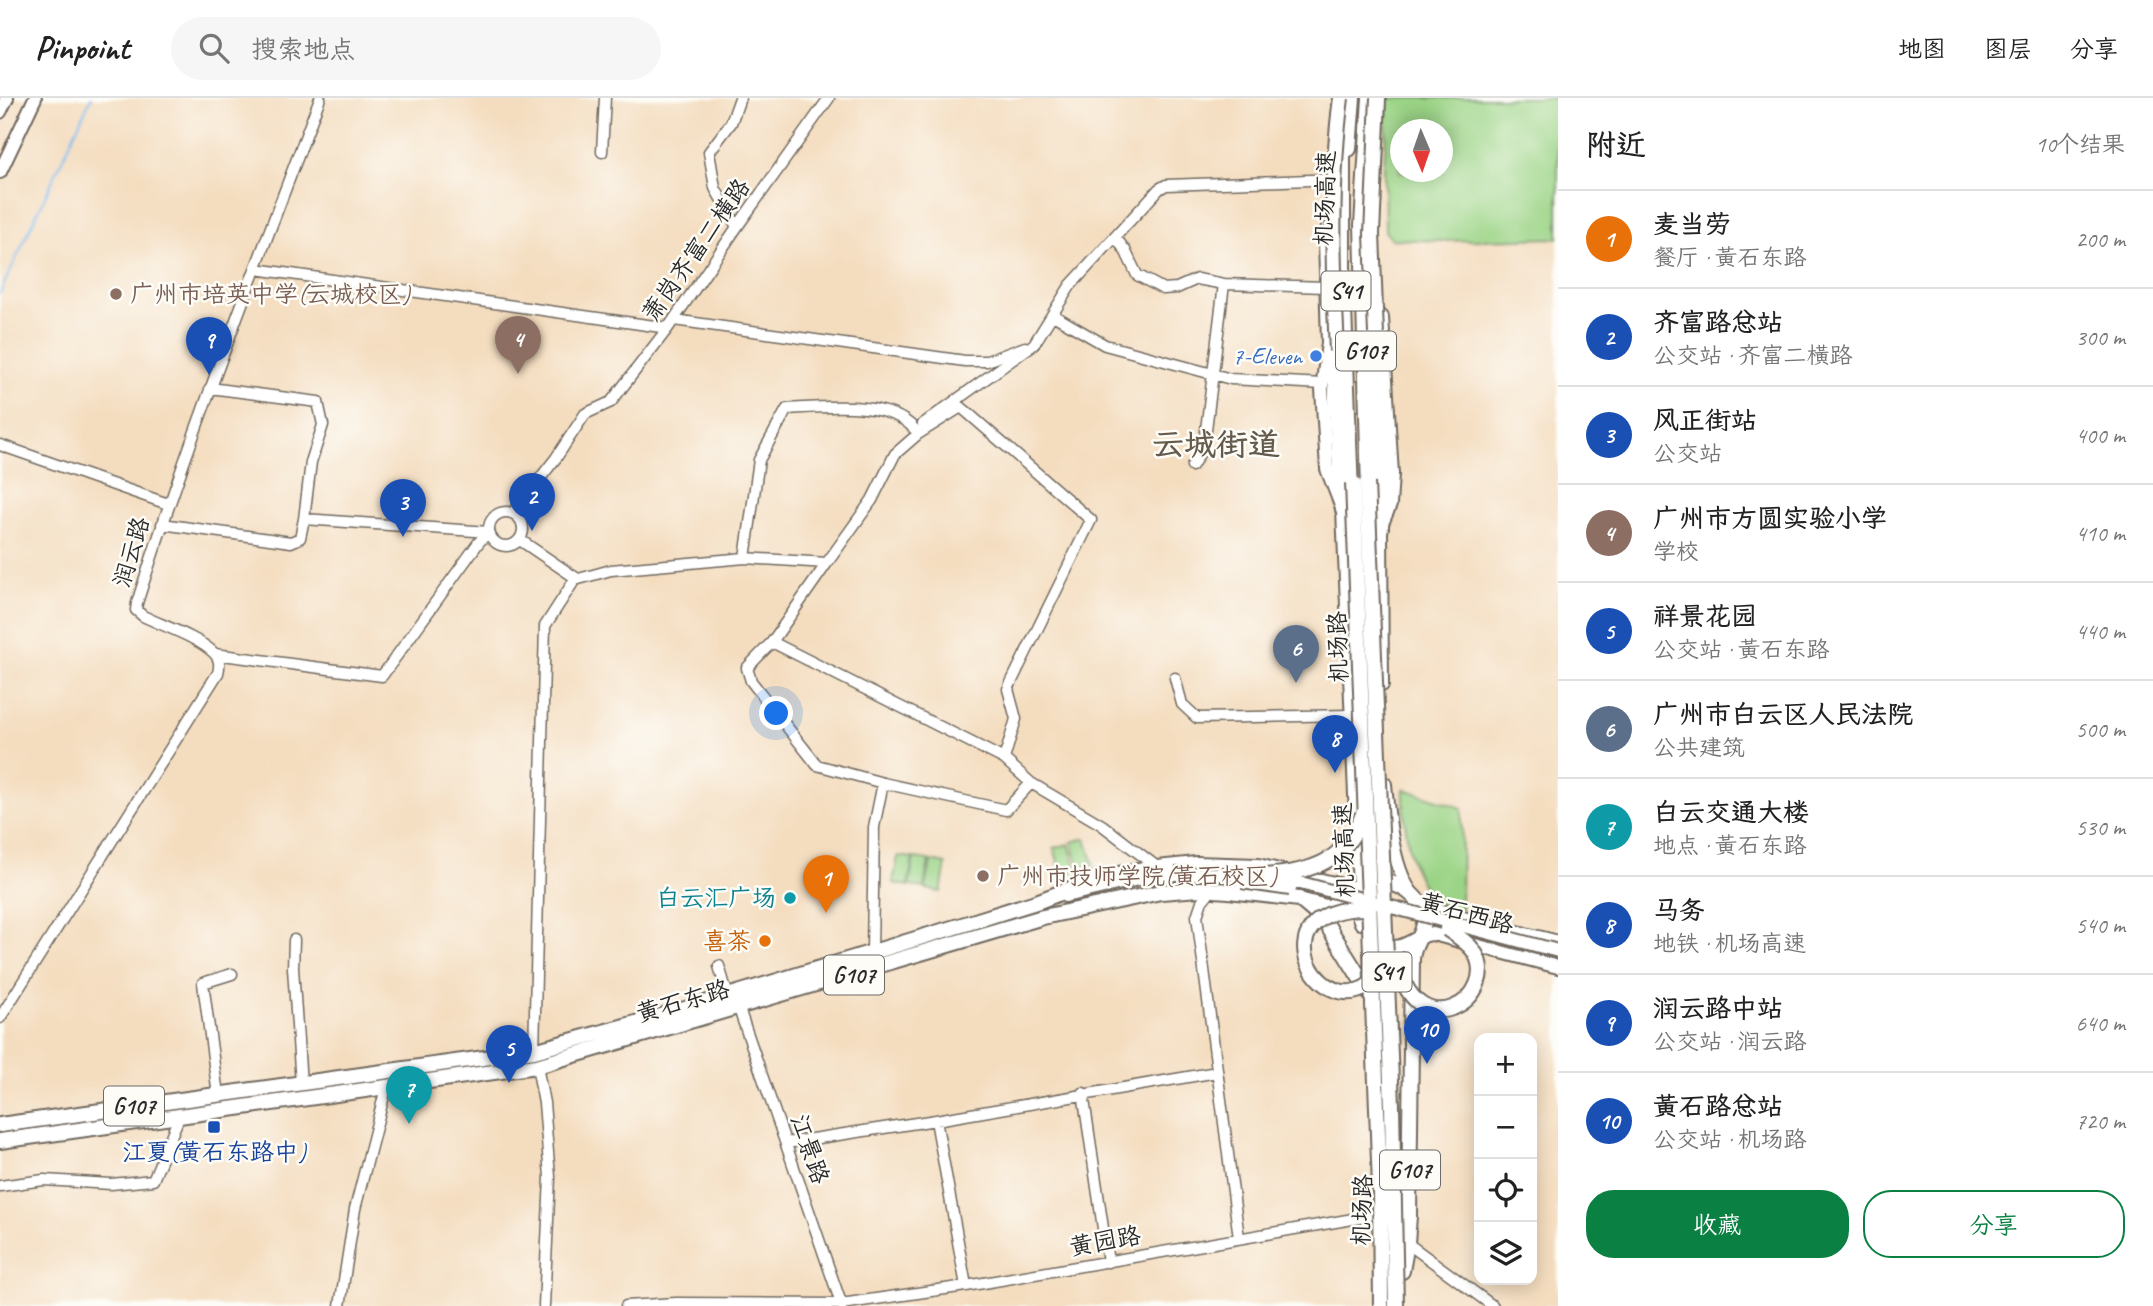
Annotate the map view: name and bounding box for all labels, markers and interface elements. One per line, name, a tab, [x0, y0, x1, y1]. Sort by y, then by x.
search box	[171, 17, 661, 80]
text: Pinpoint	[35, 27, 129, 69]
icon: search	[195, 29, 233, 67]
text: 搜索地点	[251, 33, 355, 66]
text: 地图	[1898, 34, 1946, 64]
text: 图层	[1984, 34, 2032, 64]
text: 分享	[2070, 34, 2118, 64]
north arrow	[1390, 119, 1453, 182]
text: 附近	[1586, 126, 1646, 164]
text: 10个结果	[2035, 130, 2125, 159]
street label: 机场高速	[1308, 150, 1342, 246]
street label: 萧岗齐富二横路	[636, 173, 756, 327]
text: 麦当劳	[1653, 208, 1731, 241]
text: 1	[1604, 225, 1614, 254]
text: 200 m	[2076, 225, 2125, 254]
text: 餐厅 · 黄石东路	[1653, 243, 1806, 272]
road number: S41	[1322, 272, 1370, 310]
place label: 广州市培英中学(云城校区)	[130, 279, 411, 309]
marker: 广州市培英中学(云城校区)	[108, 286, 124, 302]
text: 齐富路总站	[1653, 306, 1783, 339]
pin: 4	[495, 316, 541, 374]
pin: 9	[186, 317, 232, 375]
text: 2	[1604, 323, 1614, 352]
text: 300 m	[2076, 323, 2125, 352]
road number: G107	[1336, 332, 1396, 370]
place label: 7-Eleven	[1232, 341, 1303, 371]
text: 公交站 · 齐富二横路	[1653, 341, 1852, 370]
marker: 7-Eleven	[1308, 348, 1324, 364]
text: 风正街站	[1653, 404, 1757, 437]
text: 3	[1604, 421, 1614, 450]
text: 400 m	[2076, 421, 2125, 450]
district label: 云城街道	[1152, 424, 1280, 465]
text: 公交站	[1653, 439, 1722, 468]
pin: 2	[509, 473, 555, 531]
pin: 3	[380, 479, 426, 537]
text: 广州市方圆实验小学	[1653, 502, 1887, 535]
street label: 润云路	[106, 513, 156, 591]
text: 4	[1604, 519, 1614, 548]
text: 410 m	[2076, 519, 2125, 548]
text: 学校	[1653, 537, 1699, 566]
text: 祥景花园	[1653, 600, 1757, 633]
street label: 机场路	[1322, 610, 1354, 684]
text: 5	[1604, 617, 1614, 646]
text: 440 m	[2076, 617, 2125, 646]
pin: 6	[1273, 625, 1319, 683]
text: 公交站 · 黄石东路	[1653, 635, 1829, 664]
your location	[759, 696, 793, 730]
text: 广州市白云区人民法院	[1653, 698, 1913, 731]
pin: 8	[1312, 715, 1358, 773]
text: 6	[1604, 715, 1614, 744]
text: 500 m	[2076, 715, 2125, 744]
text: 公共建筑	[1653, 733, 1745, 762]
text: 白云交通大楼	[1653, 796, 1809, 829]
street label: 机场高速	[1327, 802, 1361, 898]
text: 7	[1604, 813, 1614, 842]
text: 530 m	[2076, 813, 2125, 842]
text: 地点 · 黄石东路	[1653, 831, 1806, 860]
pin: 1	[803, 855, 849, 913]
place label: 广州市技师学院(黄石校区)	[997, 861, 1278, 891]
marker: 广州市技师学院(黄石校区)	[975, 868, 991, 884]
place label: 白云汇广场	[656, 883, 776, 913]
street label: 黄石西路	[1417, 886, 1517, 940]
marker: 白云汇广场	[782, 890, 798, 906]
text: 马务	[1653, 894, 1705, 927]
text: 8	[1604, 911, 1614, 940]
text: 540 m	[2076, 911, 2125, 940]
place label: 喜茶	[703, 926, 751, 956]
text: 地铁 · 机场高速	[1653, 929, 1806, 958]
marker: 喜茶	[757, 933, 773, 949]
road number: S41	[1362, 952, 1412, 992]
road number: G107	[824, 956, 884, 995]
street label: 黄石东路	[633, 973, 733, 1029]
text: 润云路中站	[1653, 992, 1783, 1025]
pin: 10	[1404, 1006, 1450, 1064]
text: 9	[1604, 1009, 1614, 1038]
text: 640 m	[2076, 1009, 2125, 1038]
pin: 5	[486, 1025, 532, 1083]
text: 公交站 · 润云路	[1653, 1027, 1806, 1056]
map controls	[1474, 1033, 1537, 1285]
button: +	[1474, 1033, 1537, 1096]
pin: 7	[386, 1066, 432, 1124]
road number: G107	[104, 1086, 164, 1126]
text: 黄石路总站	[1653, 1090, 1783, 1123]
button: −	[1474, 1096, 1537, 1159]
text: 10	[1599, 1107, 1619, 1136]
text: 720 m	[2076, 1107, 2125, 1136]
street label: 江景路	[784, 1110, 836, 1188]
marker: 江夏(黄石东路中)	[206, 1119, 222, 1135]
text: 公交站 · 机场路	[1653, 1125, 1806, 1154]
place label: 江夏(黄石东路中)	[122, 1137, 307, 1167]
road number: G107	[1380, 1150, 1440, 1190]
button: locate	[1474, 1159, 1537, 1222]
street label: 机场路	[1346, 1173, 1378, 1247]
button: 收藏	[1586, 1190, 1849, 1258]
button: 分享	[1863, 1190, 2125, 1258]
street label: 黄园路	[1067, 1220, 1143, 1262]
button: layers	[1474, 1222, 1537, 1285]

